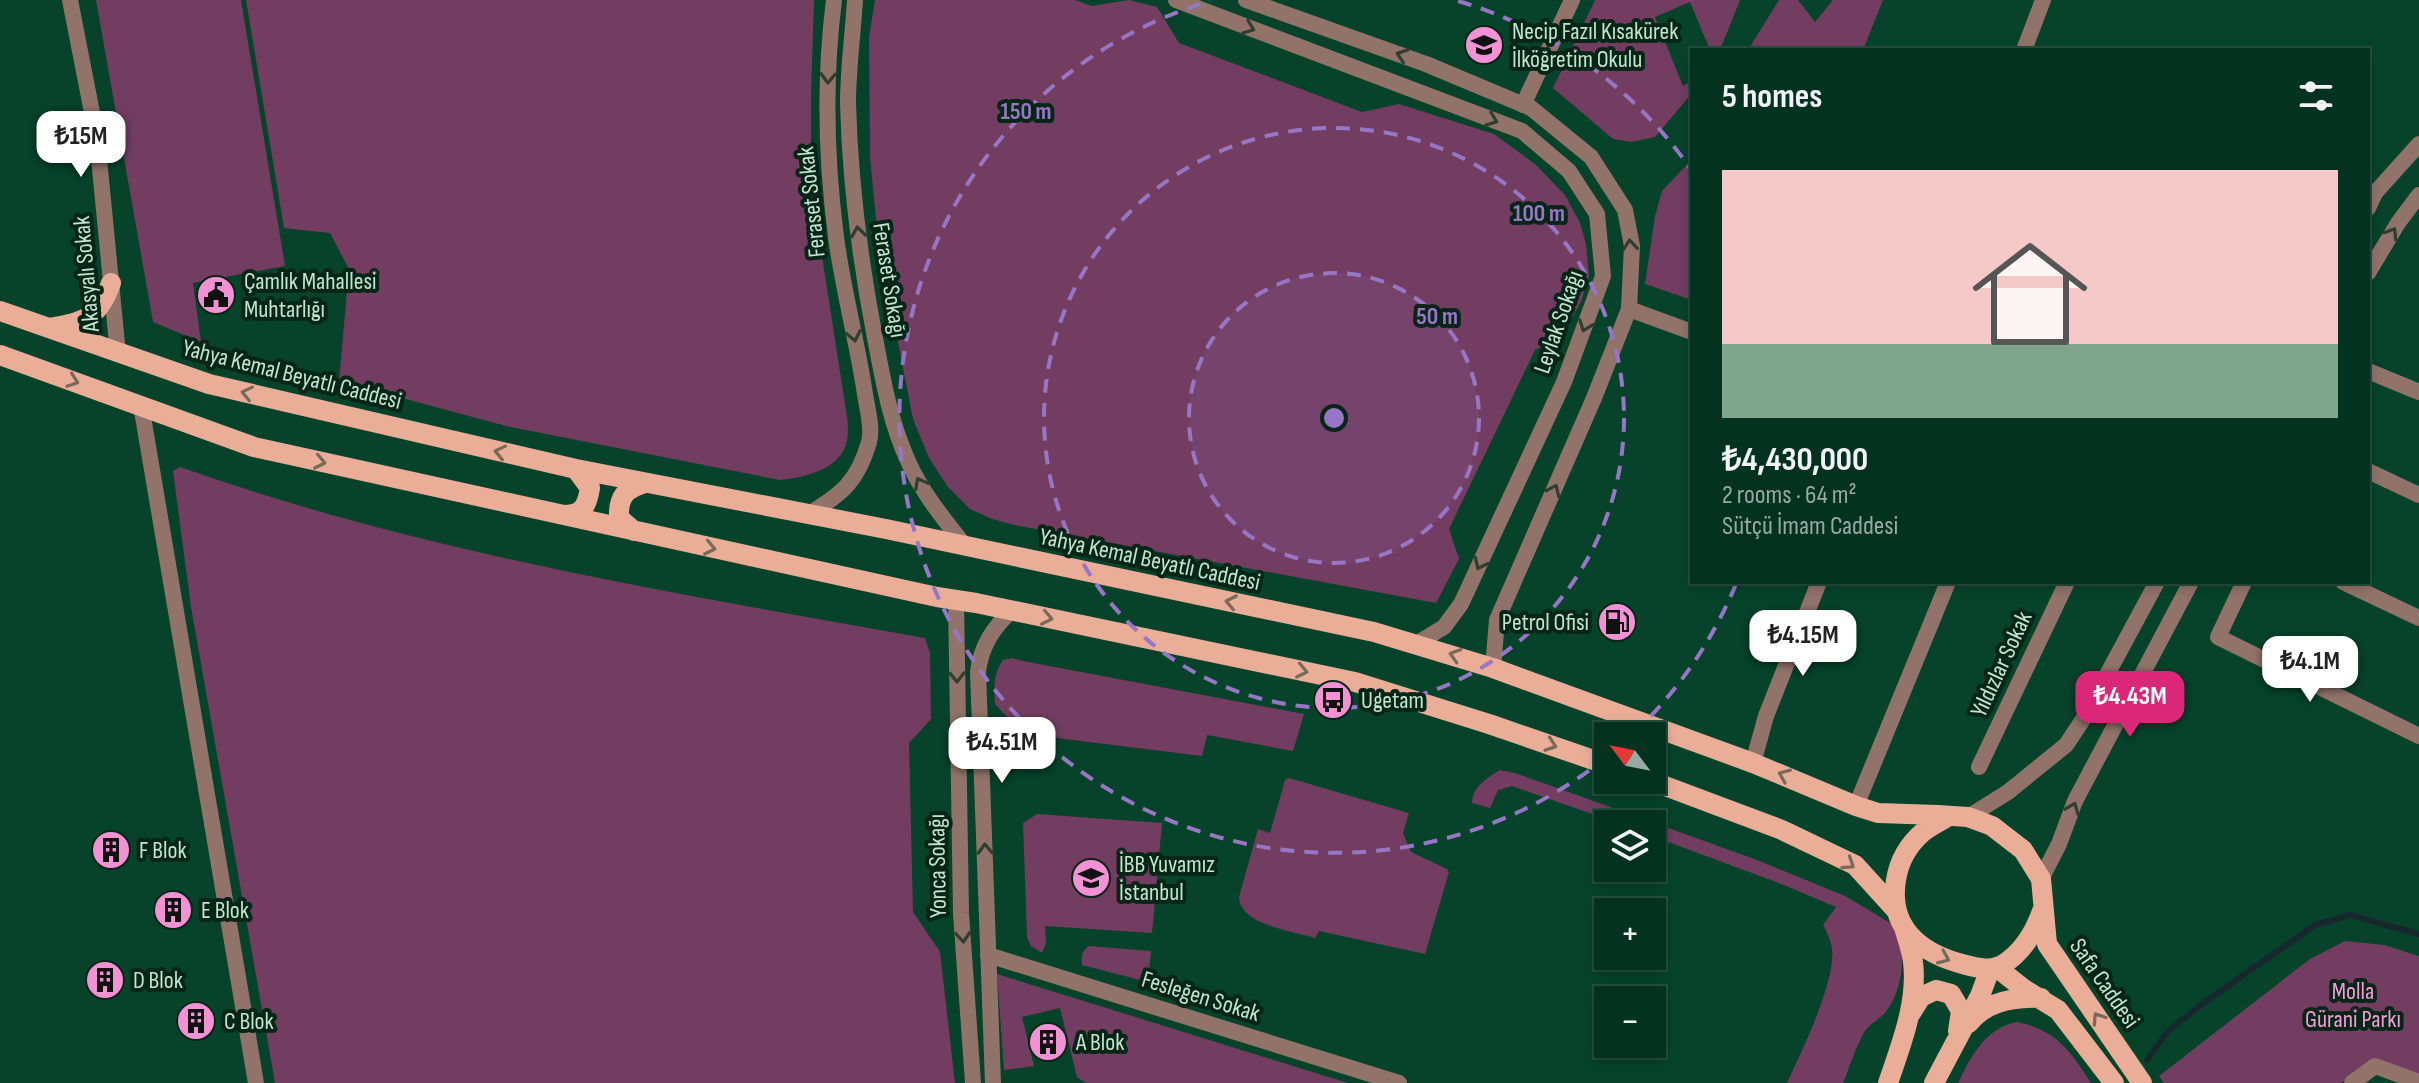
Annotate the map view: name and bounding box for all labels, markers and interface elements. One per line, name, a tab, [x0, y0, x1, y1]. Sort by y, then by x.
place label: Necip Fazıl Kısakürek İlköğretim Okulu	[1512, 17, 1678, 74]
one-way arrow	[1241, 18, 1255, 35]
school or university icon: Necip Fazıl Kısakürek İlköğretim Okulu	[1463, 24, 1505, 66]
one-way arrow	[1395, 48, 1409, 65]
one-way arrow	[819, 72, 836, 85]
icon: filters	[2294, 74, 2338, 118]
text: 5 homes	[1722, 76, 1822, 117]
text: 150 m	[1000, 97, 1052, 126]
one-way arrow	[1484, 110, 1498, 127]
pin: ₺15M	[34, 111, 128, 179]
text: ₺15M	[55, 121, 107, 152]
street label: Feraset Sokak	[791, 145, 832, 259]
text: 100 m	[1513, 199, 1565, 228]
street label: Akasyalı Sokak	[67, 215, 106, 334]
street label: Feraset Sokağı	[866, 220, 913, 340]
icon: home	[1958, 222, 2102, 366]
one-way arrow	[850, 225, 867, 239]
one-way arrow	[2383, 227, 2398, 242]
one-way arrow	[1622, 238, 1639, 251]
place label: Çamlık Mahallesi Muhtarlığı	[244, 267, 376, 324]
street label: Leylak Sokağı	[1527, 267, 1590, 377]
public building icon: Çamlık Mahallesi Muhtarlığı	[195, 274, 237, 316]
text: 50 m	[1416, 302, 1458, 331]
one-way arrow	[1578, 318, 1595, 332]
one-way arrow	[845, 329, 862, 342]
street label: Yahya Kemal Beyatlı Caddesi	[179, 333, 405, 416]
one-way arrow	[66, 371, 80, 388]
one-way arrow	[240, 385, 254, 402]
centre of rings	[1320, 404, 1348, 432]
text: ₺4,430,000	[1722, 439, 1868, 480]
one-way arrow	[494, 444, 507, 461]
one-way arrow	[313, 453, 326, 470]
one-way arrow	[914, 477, 929, 491]
text: 2 rooms · 64 m²	[1722, 480, 1857, 511]
one-way arrow	[1544, 484, 1560, 498]
text: Sütçü İmam Caddesi	[1722, 511, 1898, 542]
street label: Yahya Kemal Beyatlı Caddesi	[1037, 522, 1263, 597]
one-way arrow	[703, 539, 717, 556]
one-way arrow	[1474, 555, 1490, 570]
one-way arrow	[1225, 594, 1238, 611]
fuel station icon: Petrol Ofisi	[1596, 601, 1638, 643]
street label: Yıldızlar Sokak	[1964, 607, 2039, 722]
place label: Petrol Ofisi	[1502, 608, 1589, 637]
one-way arrow	[1040, 609, 1053, 626]
pin: ₺4.15M	[1738, 610, 1868, 678]
text: ₺4.15M	[1767, 620, 1839, 651]
pin: ₺4.1M	[2254, 636, 2366, 704]
text: ₺4.1M	[2280, 646, 2340, 677]
one-way arrow	[1448, 649, 1462, 665]
one-way arrow	[1294, 662, 1308, 679]
one-way arrow	[948, 671, 965, 684]
pin: ₺4.43M	[2065, 671, 2195, 739]
bus stop icon: Ugetam	[1312, 679, 1354, 721]
text: ₺4.43M	[2093, 681, 2167, 712]
place label: Ugetam	[1361, 686, 1424, 715]
pin: ₺4.51M	[937, 717, 1067, 785]
north arrow	[1594, 722, 1666, 794]
map controls	[1594, 722, 1666, 1058]
text: ₺4.51M	[967, 727, 1037, 758]
one-way arrow	[1543, 735, 1557, 752]
one-way arrow	[1778, 769, 1792, 785]
one-way arrow	[2063, 802, 2079, 816]
button: layers	[1594, 810, 1666, 882]
street label: Yonca Sokağı	[922, 814, 953, 918]
building icon: F Blok	[90, 829, 132, 871]
place label: F Blok	[139, 836, 187, 865]
one-way arrow	[976, 842, 993, 855]
place label: İBB Yuvamız İstanbul	[1119, 850, 1215, 907]
one-way arrow	[1841, 855, 1855, 870]
school or university icon: İBB Yuvamız İstanbul	[1070, 857, 1112, 899]
building icon: E Blok	[152, 889, 194, 931]
place label: E Blok	[201, 896, 249, 925]
button: +	[1594, 898, 1666, 970]
one-way arrow	[954, 931, 971, 944]
street label: Safa Caddesi	[2063, 933, 2146, 1034]
one-way arrow	[1936, 948, 1950, 964]
building icon: D Blok	[84, 959, 126, 1001]
street label: Fesleğen Sokak	[1138, 965, 1264, 1028]
place label: D Blok	[133, 966, 183, 995]
park label: Molla Gürani Parkı	[2305, 977, 2401, 1034]
button: −	[1594, 986, 1666, 1058]
building icon: C Blok	[175, 1000, 217, 1042]
place label: C Blok	[224, 1007, 274, 1036]
one-way arrow	[2093, 1013, 2108, 1027]
building icon: A Blok	[1027, 1021, 1069, 1063]
place label: A Blok	[1075, 1028, 1124, 1057]

